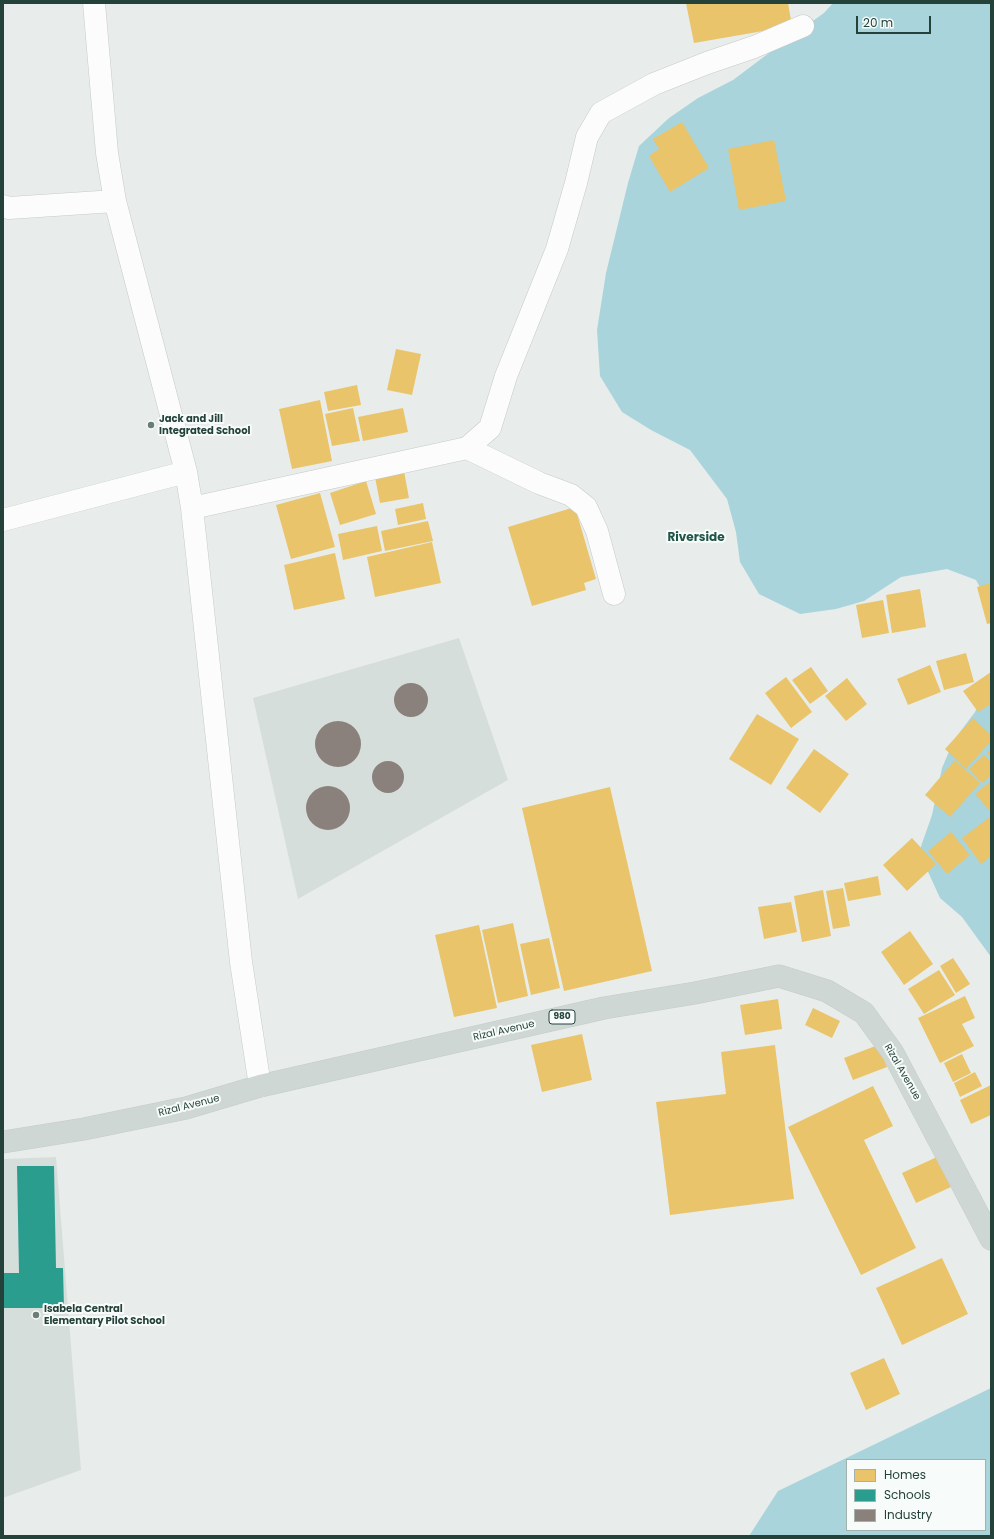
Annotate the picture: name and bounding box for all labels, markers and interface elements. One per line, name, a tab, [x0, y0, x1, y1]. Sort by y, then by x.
scale bar	[858, 8, 933, 34]
text: 20 m	[863, 14, 893, 31]
place label: Jack and Jill Integrated School	[159, 413, 251, 436]
marker: Jack and Jill Integrated School	[146, 420, 156, 430]
district label: Riverside	[667, 531, 725, 545]
road number: 980	[549, 1010, 575, 1024]
street label: Rizal Avenue	[472, 1018, 536, 1044]
street label: Rizal Avenue	[881, 1042, 923, 1102]
street label: Rizal Avenue	[157, 1093, 221, 1119]
place label: Isabela Central Elementary Pilot School	[44, 1303, 165, 1326]
marker: Isabela Central Elementary Pilot School	[31, 1310, 41, 1320]
legend	[846, 1459, 986, 1531]
text: Homes	[884, 1466, 926, 1483]
text: Schools	[884, 1486, 931, 1503]
text: Industry	[884, 1506, 932, 1523]

